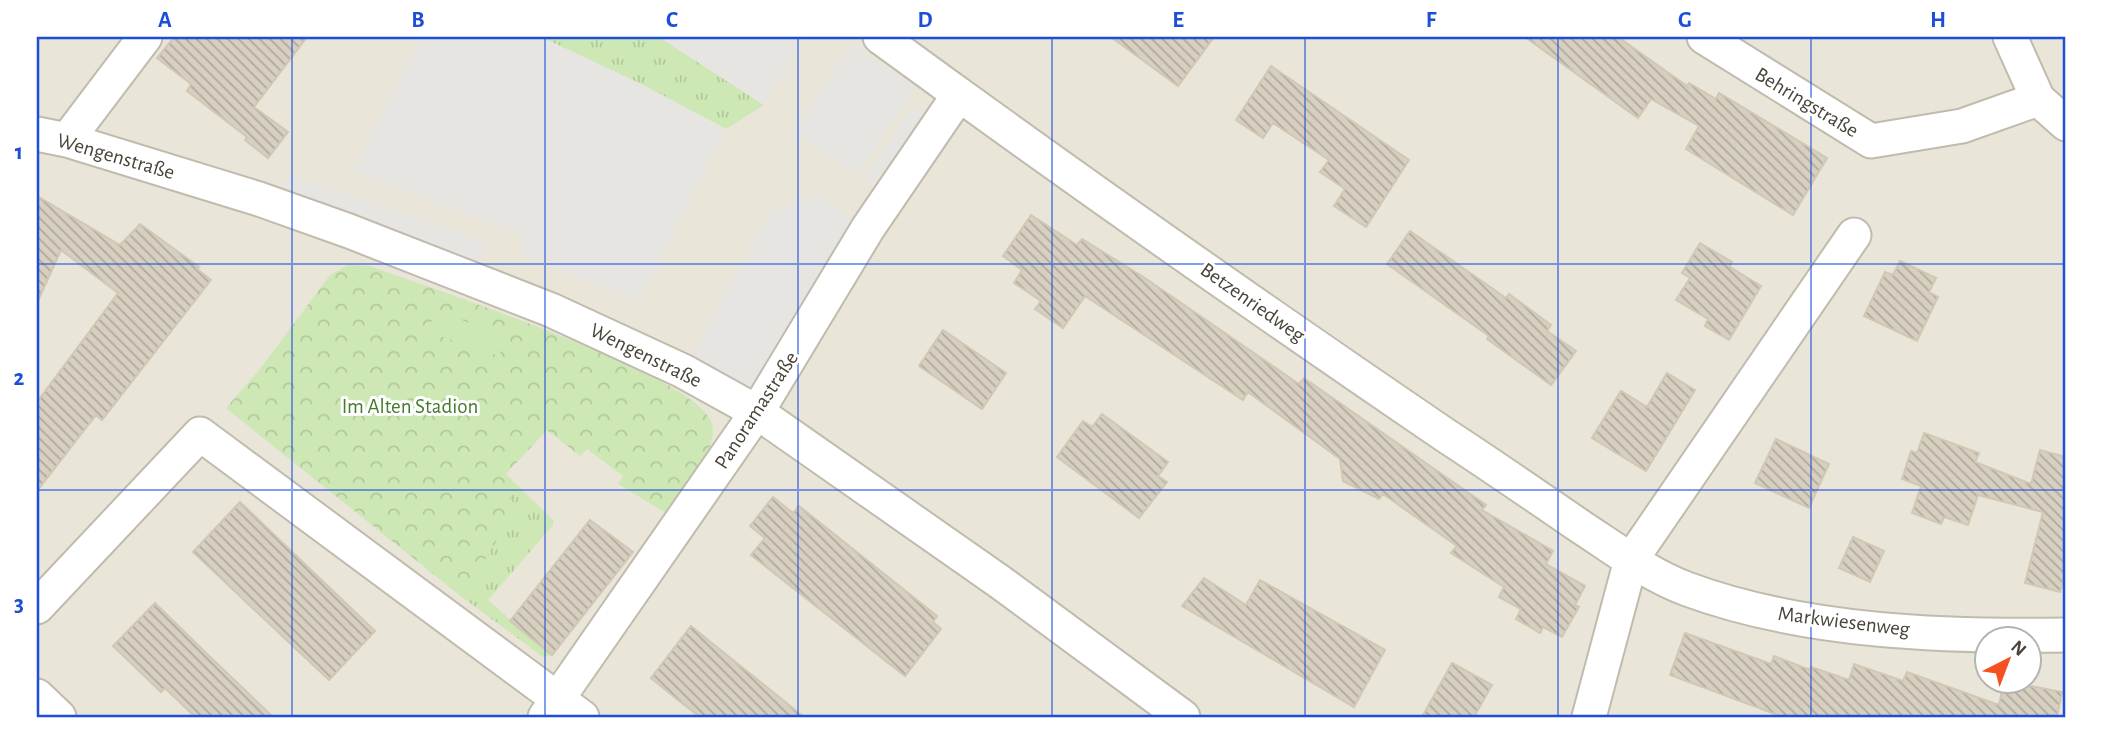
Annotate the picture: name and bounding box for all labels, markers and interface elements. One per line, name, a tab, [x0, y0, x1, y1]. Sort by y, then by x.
text: A	[158, 9, 172, 32]
text: B	[411, 9, 425, 32]
text: C	[666, 9, 678, 32]
text: D	[917, 9, 933, 32]
text: E	[1172, 9, 1184, 32]
text: F	[1426, 9, 1437, 32]
text: G	[1678, 9, 1692, 32]
text: H	[1930, 9, 1946, 32]
street label: Behringstraße	[1751, 63, 1862, 141]
street label: Wengenstraße	[55, 130, 177, 183]
text: 1	[15, 141, 23, 164]
street label: Betzenriedweg	[1197, 259, 1309, 346]
street label: Wengenstraße	[587, 319, 705, 391]
street label: Panoramastraße	[711, 348, 802, 473]
text: 2	[14, 367, 25, 390]
park label: Im Alten Stadion	[342, 396, 478, 417]
text: 3	[14, 593, 24, 616]
street label: Markwiesenweg	[1777, 603, 1912, 640]
north arrow	[1974, 624, 2044, 694]
text: N	[2007, 637, 2030, 660]

